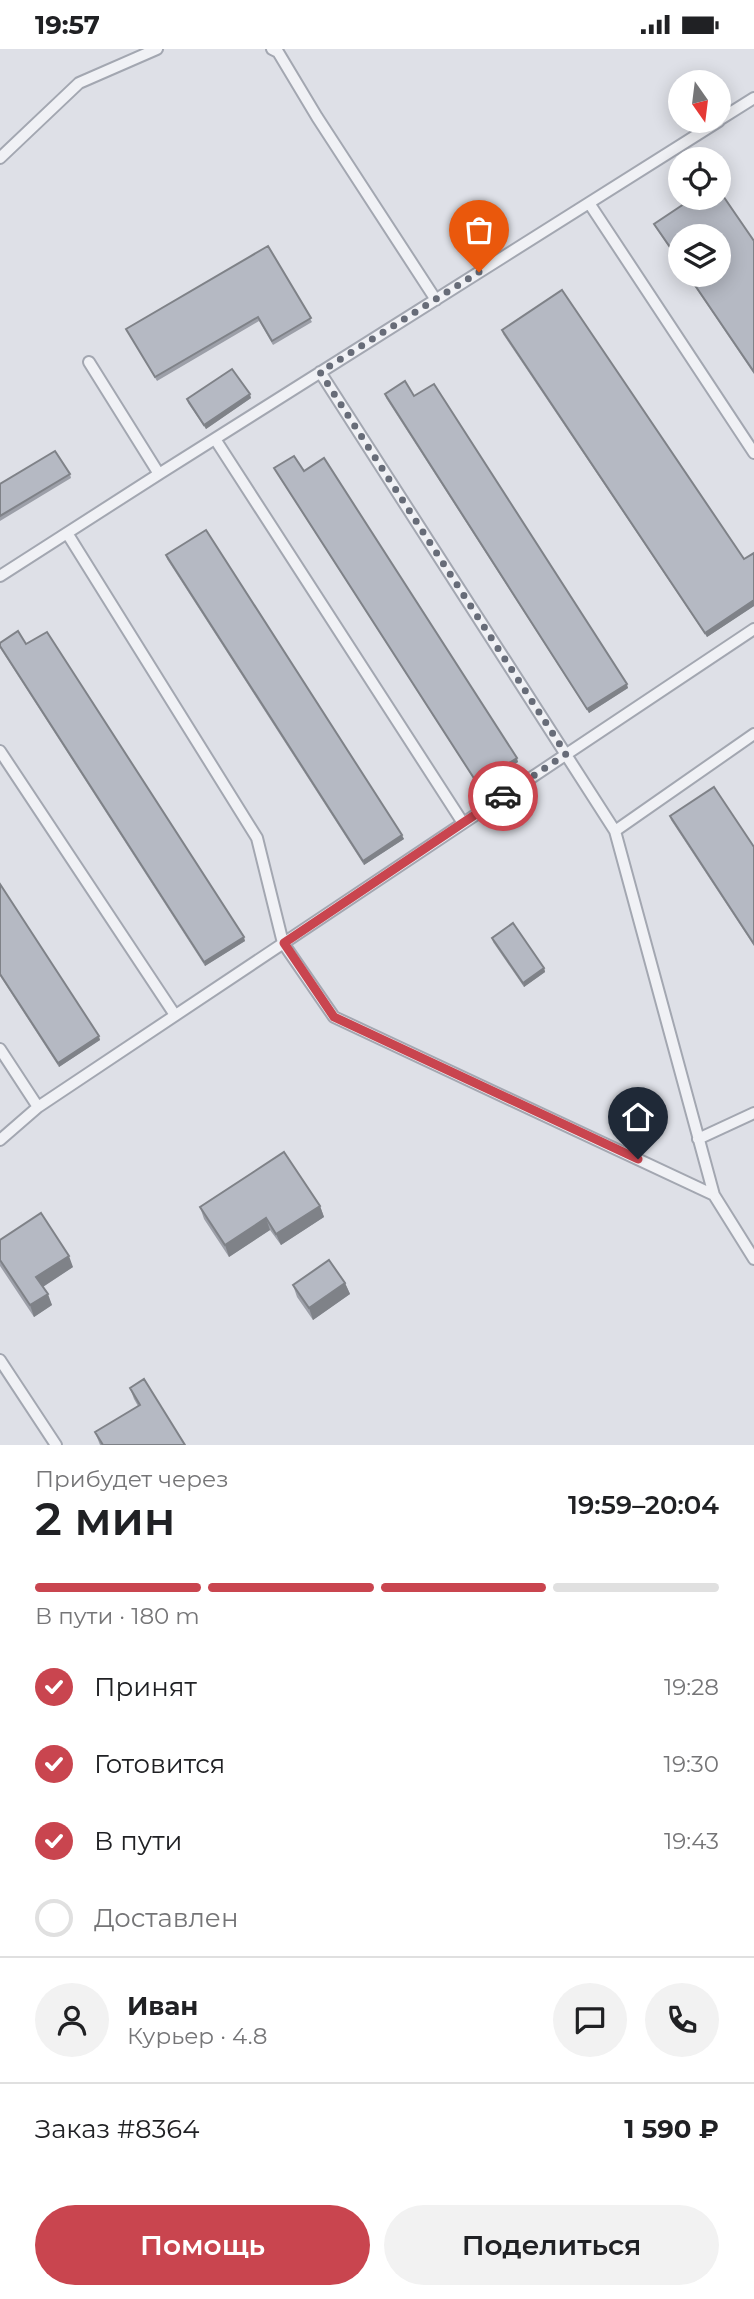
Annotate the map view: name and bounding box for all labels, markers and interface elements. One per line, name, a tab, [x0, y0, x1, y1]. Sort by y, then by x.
text: 19:57	[35, 9, 100, 41]
north arrow	[668, 70, 732, 133]
map controls	[668, 70, 731, 287]
button: locate	[668, 147, 731, 210]
pin	[449, 200, 509, 272]
icon: bag	[460, 211, 498, 249]
button: layers	[668, 224, 731, 287]
courier	[468, 761, 538, 831]
icon: car	[484, 777, 522, 815]
pin	[608, 1087, 668, 1159]
icon: home	[619, 1098, 657, 1136]
text: Прибудет через	[35, 1465, 229, 1493]
text: 19:59–20:04	[568, 1489, 719, 1521]
text: 2 мин	[35, 1490, 175, 1547]
text: В пути · 180 m	[35, 1602, 200, 1630]
icon: check	[35, 1668, 73, 1706]
text: Принят	[94, 1671, 197, 1703]
text: 19:28	[664, 1673, 719, 1701]
icon: check	[35, 1745, 73, 1783]
text: Готовится	[94, 1748, 225, 1780]
text: 19:30	[664, 1750, 719, 1778]
icon: check	[35, 1822, 73, 1860]
text: В пути	[94, 1825, 183, 1857]
text: 19:43	[664, 1827, 719, 1855]
text: Доставлен	[94, 1902, 239, 1934]
button: person	[35, 1983, 109, 2057]
button: chat	[553, 1983, 627, 2057]
button: phone	[645, 1983, 719, 2057]
text: Иван	[127, 1990, 198, 2022]
text: Курьер · 4.8	[127, 2022, 267, 2050]
text: Заказ #8364	[35, 2113, 199, 2145]
text: 1 590 ₽	[624, 2113, 719, 2145]
button: Помощь	[35, 2205, 370, 2285]
button: Поделиться	[384, 2205, 719, 2285]

